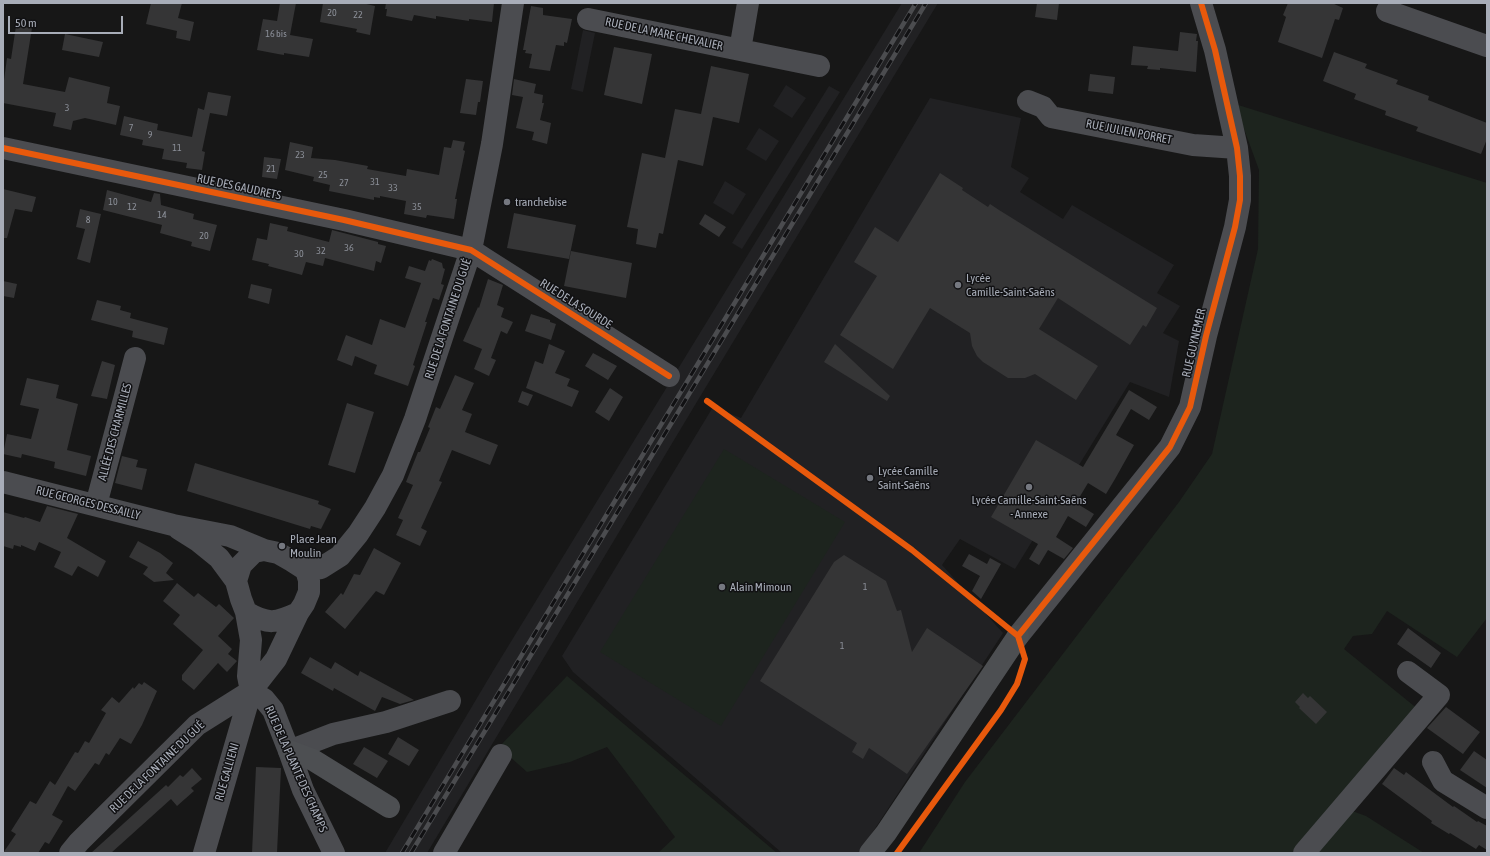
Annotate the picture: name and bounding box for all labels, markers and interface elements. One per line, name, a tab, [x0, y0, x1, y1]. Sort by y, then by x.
house number: 20	[327, 7, 337, 19]
scale bar	[10, 8, 125, 34]
house number: 22	[353, 9, 363, 21]
street label: RUE DE LA MARE CHEVALIER	[604, 14, 724, 54]
text: 50 m	[15, 16, 37, 30]
house number: 16 bis	[265, 28, 287, 40]
house number: 3	[65, 102, 69, 114]
street label: RUE JULIEN PORRET	[1085, 117, 1173, 147]
house number: 7	[129, 122, 133, 134]
house number: 9	[148, 129, 152, 141]
house number: 11	[172, 142, 182, 154]
house number: 23	[295, 149, 305, 161]
house number: 21	[266, 163, 276, 175]
house number: 25	[318, 169, 328, 181]
street label: RUE DES GAUDRETS	[196, 171, 282, 203]
house number: 31	[370, 176, 380, 188]
house number: 27	[339, 177, 349, 189]
house number: 33	[388, 182, 398, 194]
place label: tranchebise	[515, 195, 567, 209]
house number: 10	[108, 196, 118, 208]
marker: tranchebise	[502, 197, 512, 207]
house number: 12	[127, 201, 137, 213]
house number: 35	[412, 201, 422, 213]
house number: 14	[157, 209, 167, 221]
house number: 8	[86, 214, 90, 226]
house number: 20	[199, 230, 209, 242]
house number: 36	[344, 242, 354, 254]
house number: 32	[316, 245, 326, 257]
house number: 30	[294, 248, 304, 260]
street label: RUE DE LA FONTAINE DU GUÉ	[422, 257, 474, 381]
place label: Lycée Camille-Saint-Saëns	[966, 271, 1055, 299]
street label: RUE DE LA SOURDE	[537, 276, 615, 332]
marker: Lycée Camille-Saint-Saëns	[953, 280, 963, 290]
street label: RUE GUYNEMER	[1179, 307, 1209, 379]
street label: ALLÉE DES CHARMILLES	[95, 382, 135, 482]
place label: Lycée Camille Saint-Saëns	[878, 464, 938, 492]
marker: Lycée Camille Saint-Saëns	[865, 473, 875, 483]
marker: Lycée Camille-Saint-Saëns - Annexe	[1024, 482, 1034, 492]
street label: RUE GEORGES DESSAILLY	[34, 483, 142, 523]
place label: Lycée Camille-Saint-Saëns - Annexe	[972, 493, 1086, 521]
place label: Place Jean Moulin	[290, 532, 337, 560]
marker: Place Jean Moulin	[277, 541, 287, 551]
place label: Alain Mimoun	[730, 580, 792, 594]
house number: 1	[863, 581, 867, 593]
marker: Alain Mimoun	[717, 582, 727, 592]
house number: 1	[840, 640, 844, 652]
street label: RUE DE LA PLANTE DES CHAMPS	[262, 704, 330, 834]
street label: RUE DE LA FONTAINE DU GUÉ	[107, 718, 207, 816]
street label: RUE GALLIENI	[212, 741, 242, 803]

